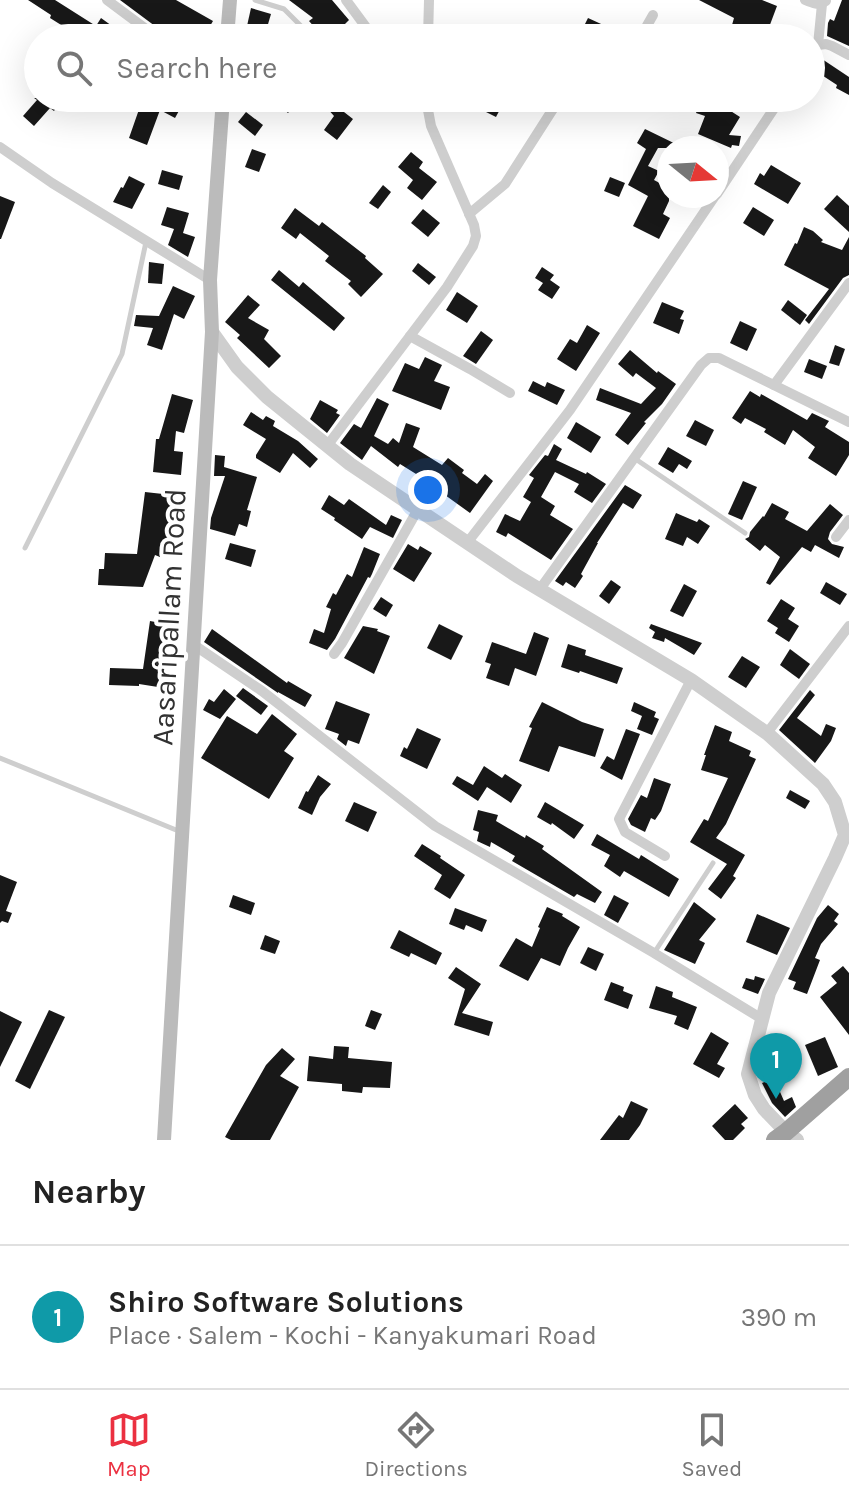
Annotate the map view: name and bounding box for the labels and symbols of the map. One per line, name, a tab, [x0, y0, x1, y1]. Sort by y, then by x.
north arrow	[657, 136, 729, 208]
your location	[408, 470, 448, 510]
street label: Aasaripallam Road	[144, 488, 194, 746]
pin: 1	[750, 1033, 802, 1099]

